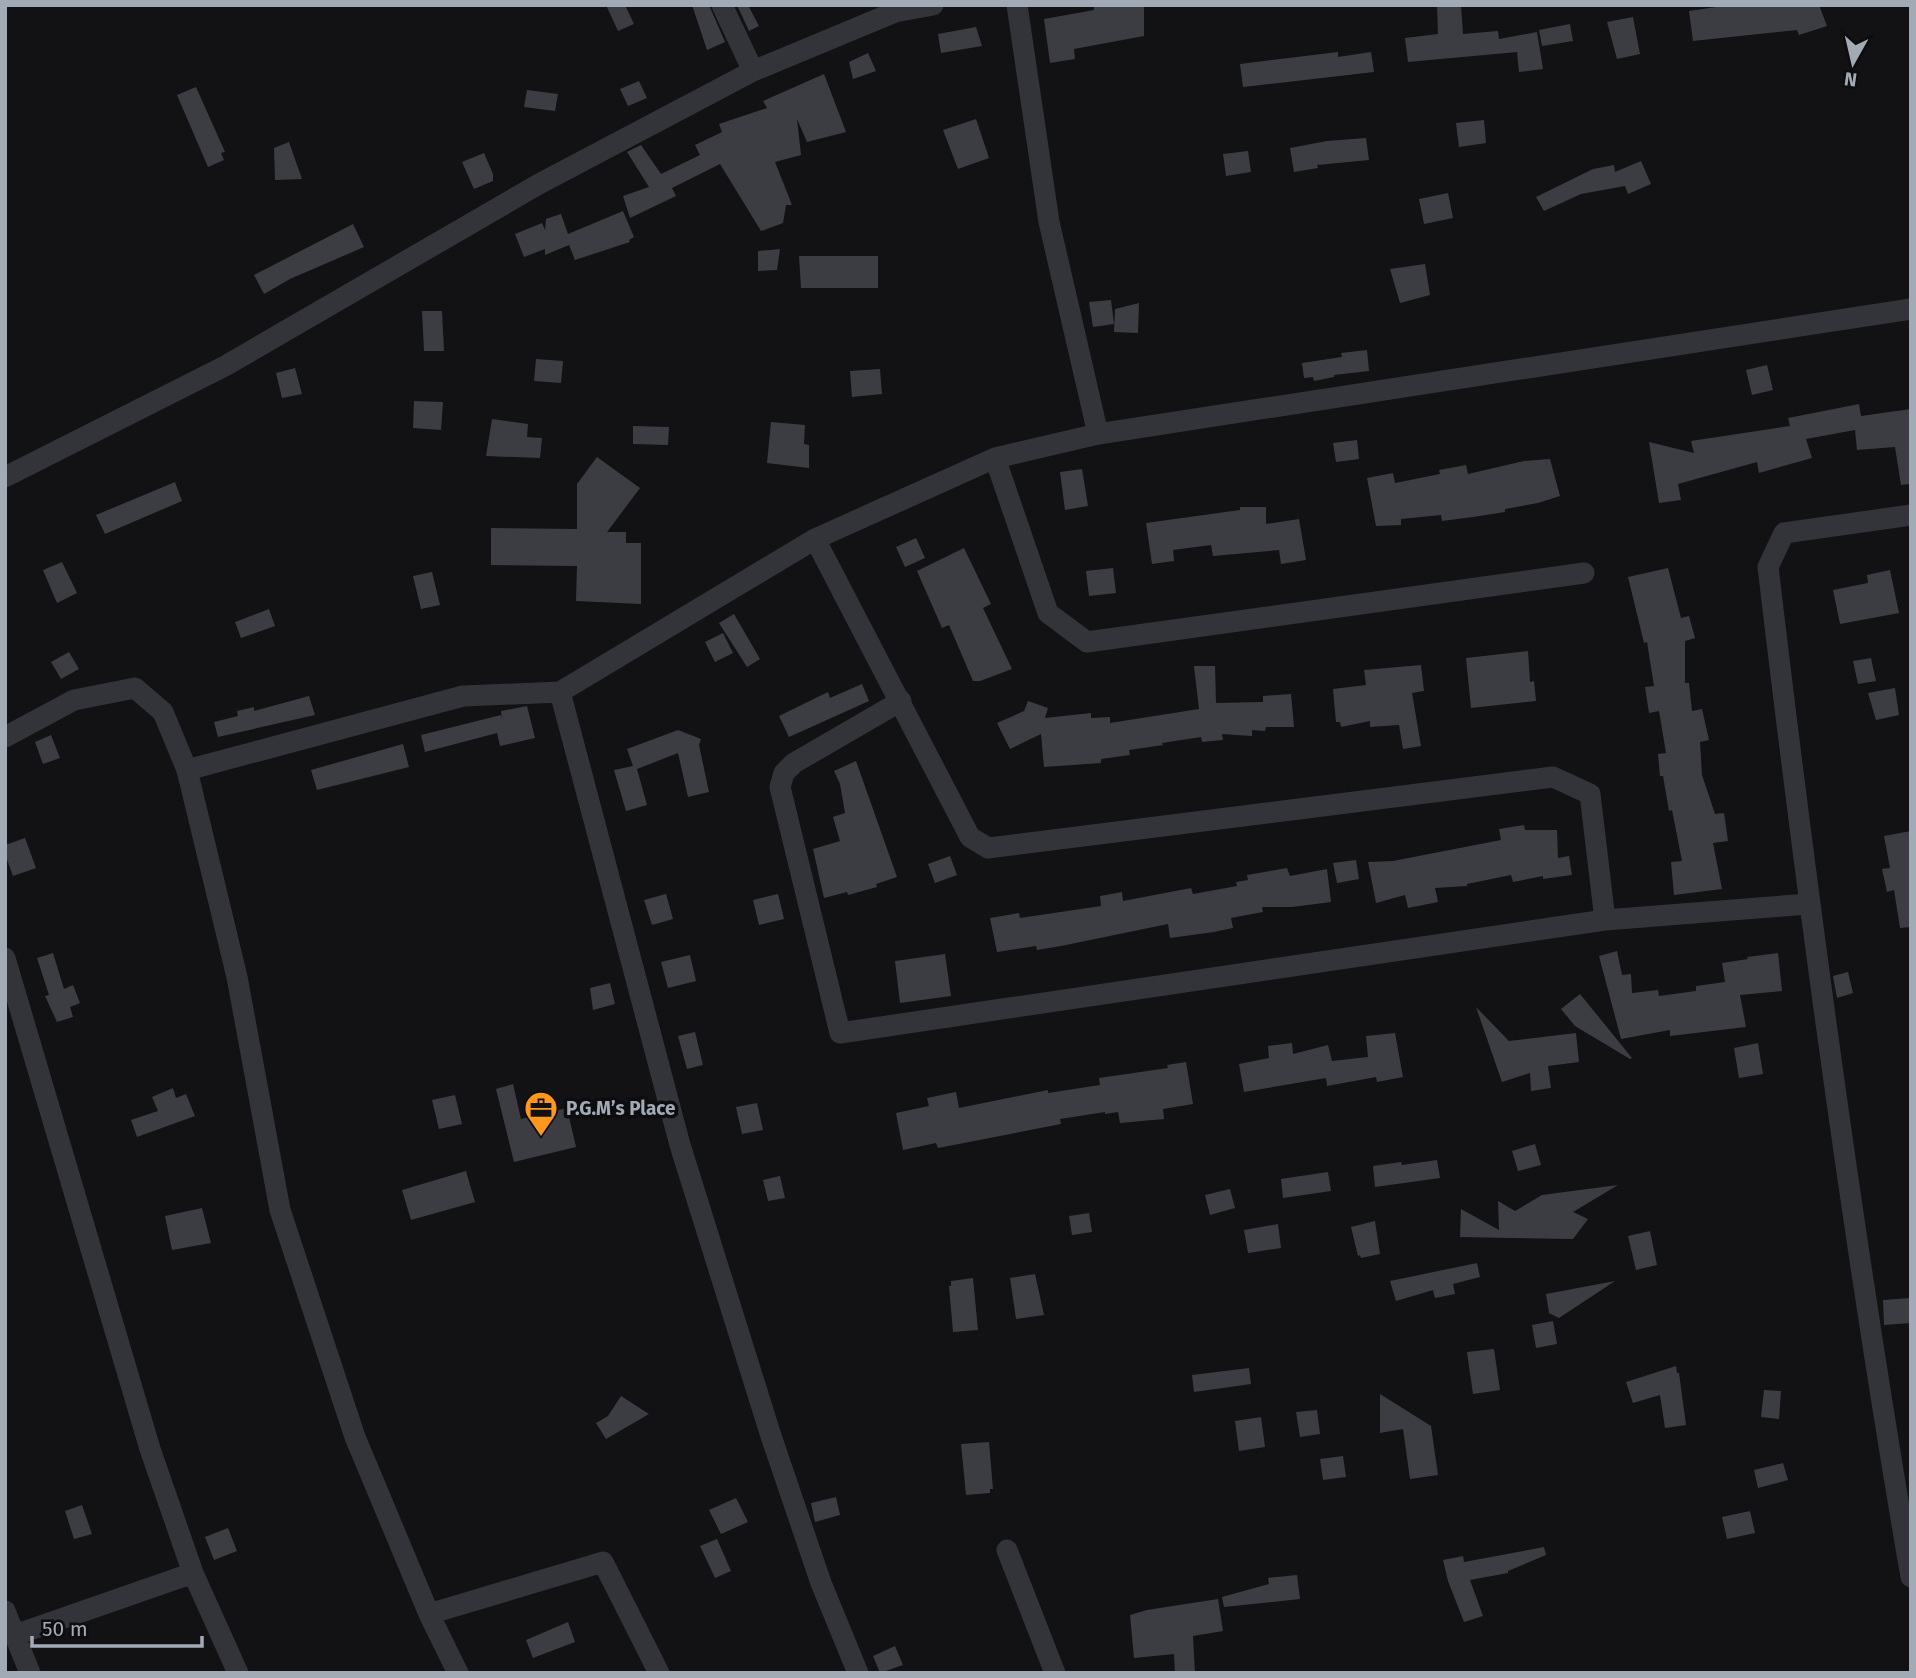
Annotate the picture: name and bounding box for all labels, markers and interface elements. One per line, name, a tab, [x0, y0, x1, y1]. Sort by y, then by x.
north arrow	[1818, 28, 1888, 98]
text: N	[1843, 67, 1859, 92]
office icon: P.G.M’s Place	[522, 1089, 560, 1138]
place label: P.G.M’s Place	[566, 1097, 676, 1120]
scale bar	[32, 1604, 201, 1648]
text: 50 m	[42, 1616, 88, 1642]

